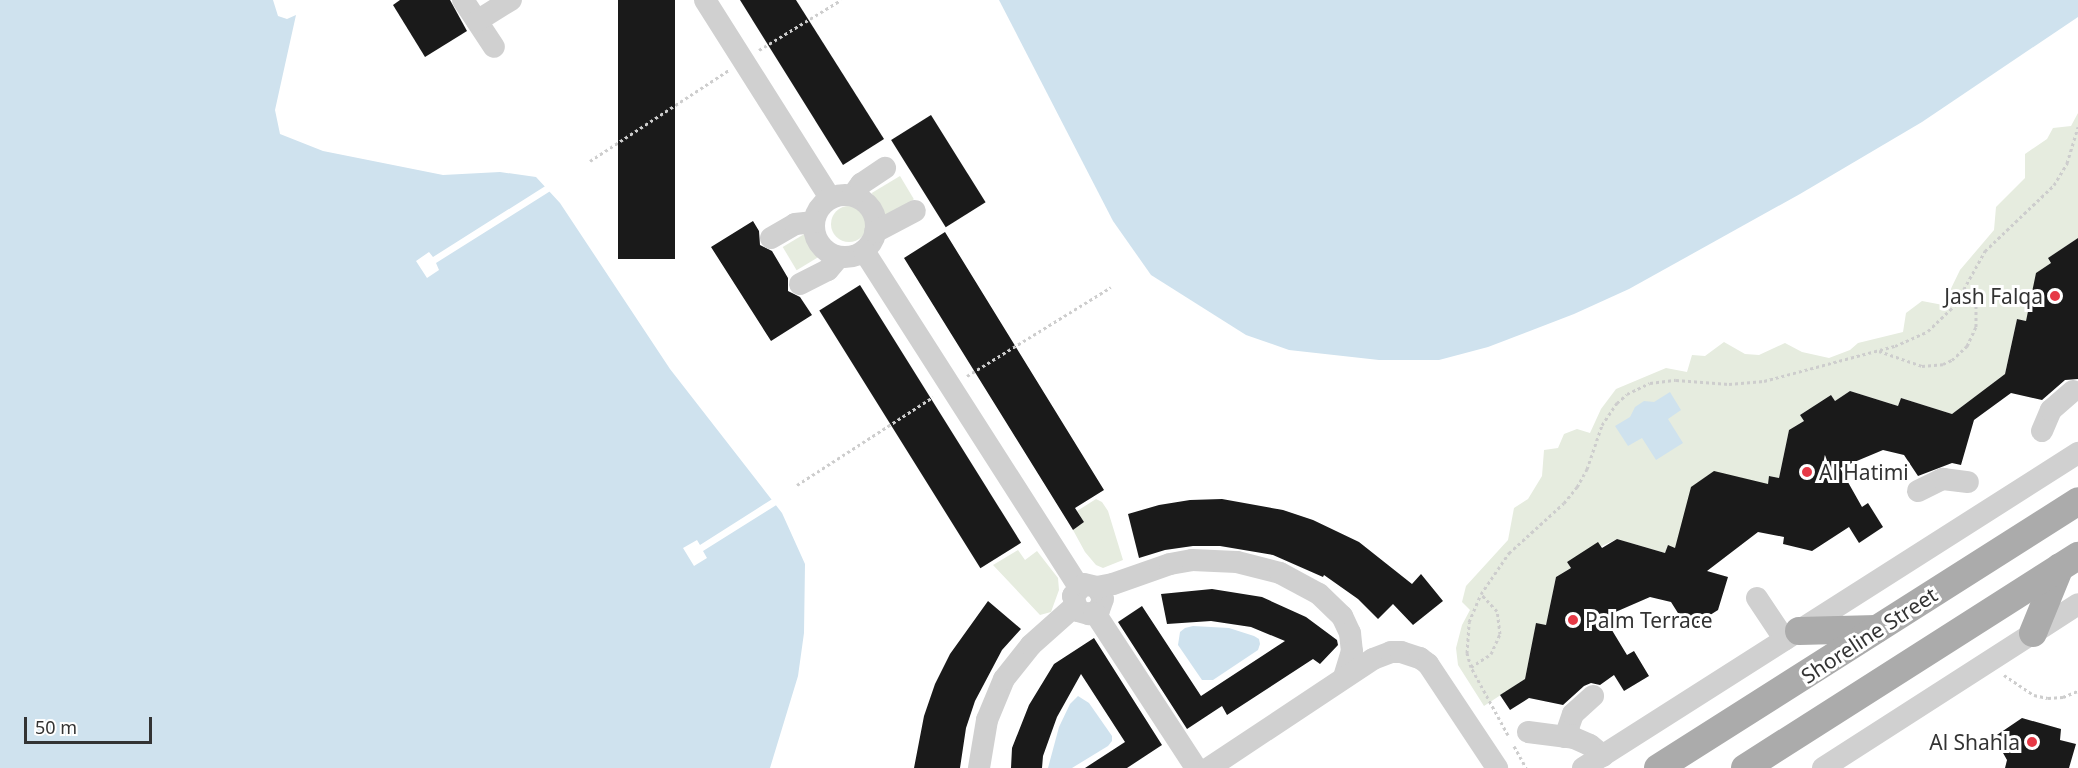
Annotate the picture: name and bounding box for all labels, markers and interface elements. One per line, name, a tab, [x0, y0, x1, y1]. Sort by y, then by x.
place label: Jash Falqa	[1944, 283, 2043, 309]
marker: Jash Falqa	[2048, 289, 2062, 303]
place label: Al Hatimi	[1819, 459, 1909, 485]
marker: Al Hatimi	[1800, 465, 1814, 479]
street label: Shoreline Street	[1796, 582, 1942, 688]
place label: Palm Terrace	[1585, 607, 1713, 633]
marker: Palm Terrace	[1566, 613, 1580, 627]
scale bar	[27, 705, 154, 743]
text: 50 m	[35, 715, 77, 739]
place label: Al Shahla	[1929, 729, 2020, 755]
marker: Al Shahla	[2025, 735, 2039, 749]

